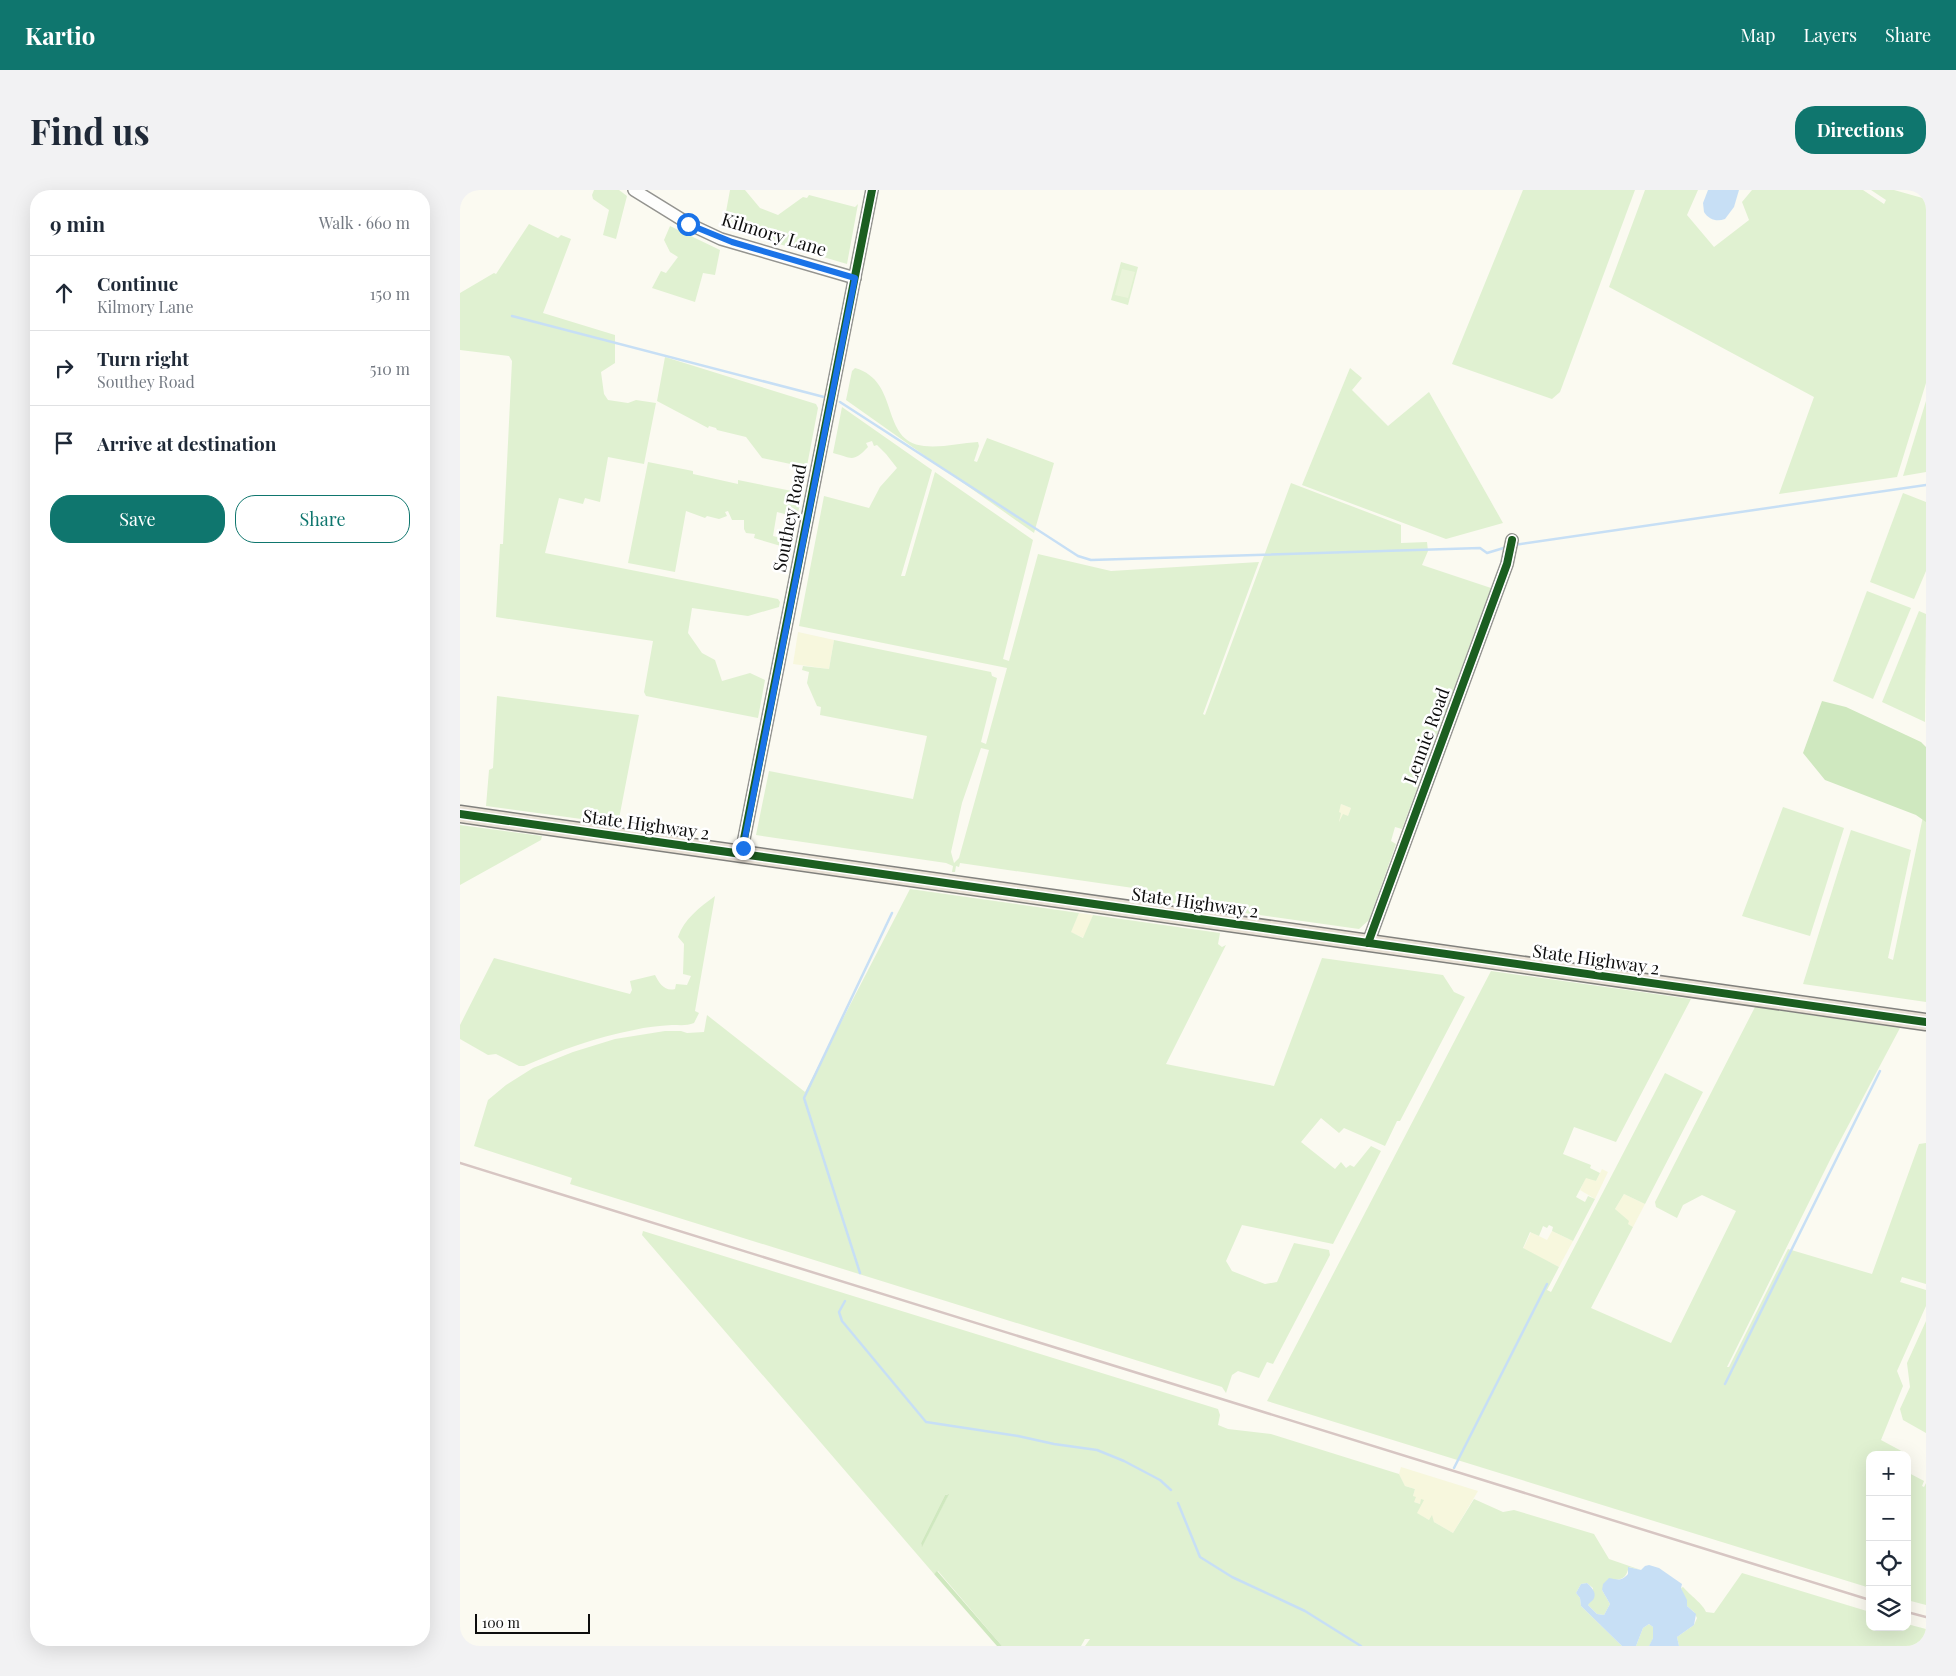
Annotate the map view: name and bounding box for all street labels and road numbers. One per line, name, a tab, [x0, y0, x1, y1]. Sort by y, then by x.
street label: Kilmory Lane	[719, 207, 830, 261]
street label: Southey Road	[767, 461, 811, 574]
street label: Lennie Road	[1398, 684, 1455, 787]
street label: State Highway 2	[581, 803, 711, 845]
street label: State Highway 2	[1130, 881, 1260, 923]
street label: State Highway 2	[1531, 938, 1661, 980]

